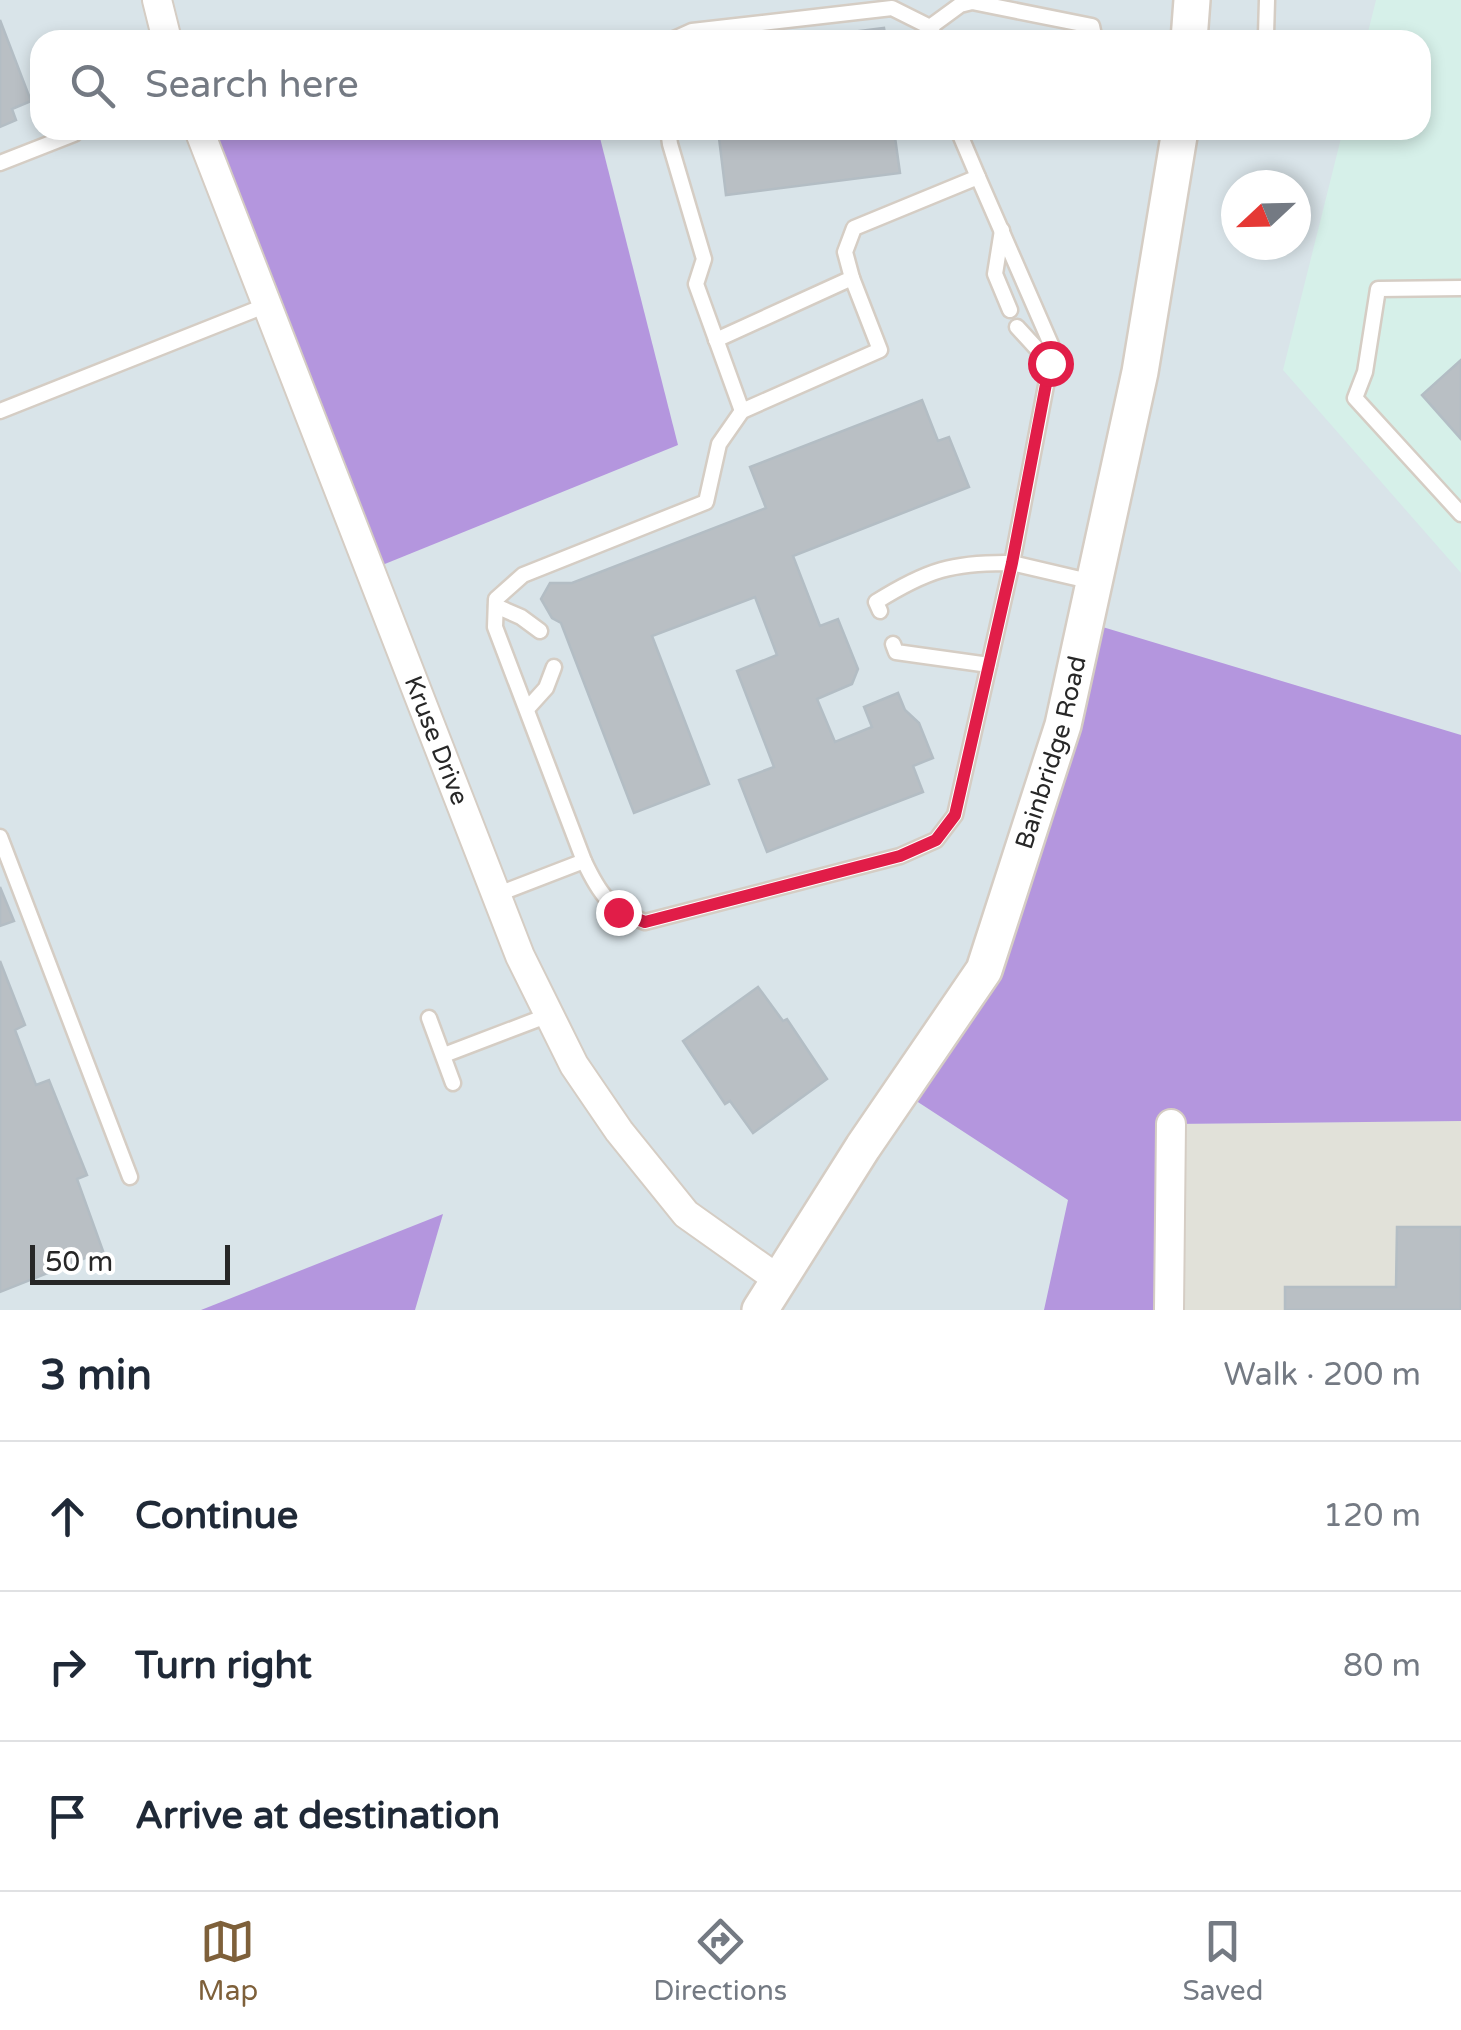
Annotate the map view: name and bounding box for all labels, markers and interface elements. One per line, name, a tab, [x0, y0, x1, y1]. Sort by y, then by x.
search box	[30, 30, 1431, 140]
icon: search	[65, 58, 120, 113]
text: Search here	[145, 62, 359, 108]
north arrow	[1221, 170, 1311, 260]
route start	[1028, 341, 1074, 387]
street label: Bainbridge Road	[1009, 653, 1093, 853]
street label: Kruse Drive	[398, 672, 475, 809]
route end	[596, 890, 642, 936]
scale bar	[30, 1240, 230, 1284]
text: 50 m	[45, 1245, 113, 1279]
text: 3 min	[40, 1350, 152, 1401]
text: Walk · 200 m	[1224, 1356, 1421, 1394]
icon: ahead	[40, 1489, 95, 1544]
text: Continue	[135, 1493, 298, 1539]
text: 120 m	[1323, 1497, 1421, 1535]
icon: right	[40, 1639, 95, 1694]
text: Turn right	[135, 1643, 312, 1689]
text: 80 m	[1343, 1647, 1421, 1685]
icon: arrive	[40, 1789, 95, 1844]
text: Arrive at destination	[135, 1793, 500, 1839]
tab: Map	[198, 1914, 258, 2008]
tab: Directions	[653, 1914, 787, 2008]
tab: Saved	[1182, 1914, 1263, 2008]

